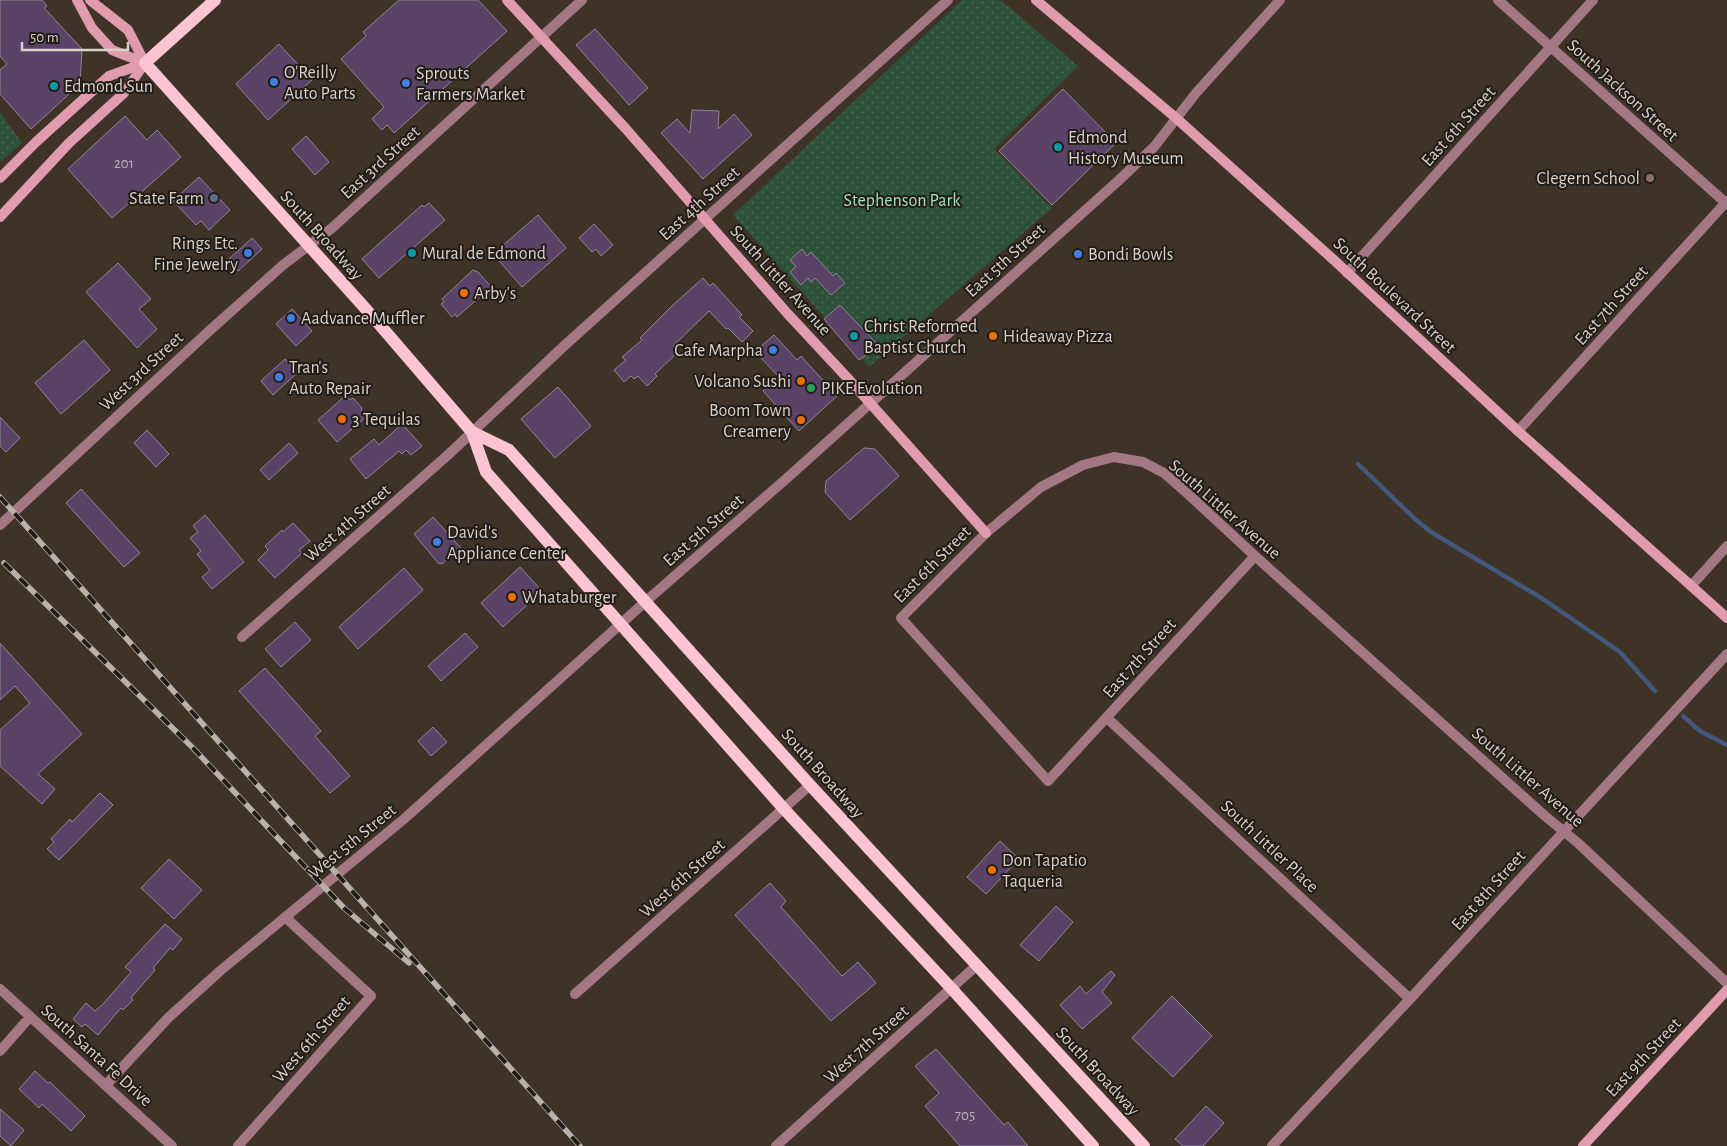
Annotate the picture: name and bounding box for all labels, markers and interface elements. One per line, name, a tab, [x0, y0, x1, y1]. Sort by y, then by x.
scale bar	[22, 20, 129, 52]
text: 50 m	[30, 30, 59, 45]
street label: South Jackson Street	[1563, 36, 1682, 145]
place label: O'Reilly Auto Parts	[284, 64, 356, 103]
place label: Sprouts Farmers Market	[416, 65, 526, 104]
marker: O'Reilly Auto Parts	[268, 76, 280, 88]
marker: Sprouts Farmers Market	[400, 77, 412, 89]
place label: Edmond Sun	[64, 78, 153, 96]
marker: Edmond Sun	[48, 80, 60, 92]
street label: East 6th Street	[1418, 83, 1499, 170]
street label: East 3rd Street	[338, 122, 424, 203]
place label: Edmond History Museum	[1068, 129, 1184, 168]
marker: Edmond History Museum	[1052, 141, 1064, 153]
house number: 201	[114, 156, 134, 171]
street label: East 4th Street	[656, 163, 743, 244]
place label: Clegern School	[1536, 170, 1640, 188]
marker: Clegern School	[1644, 172, 1656, 184]
street label: South Broadway	[277, 187, 366, 284]
place label: State Farm	[129, 190, 204, 208]
marker: State Farm	[208, 192, 220, 204]
park label: Stephenson Park	[843, 192, 961, 210]
street label: East 5th Street	[962, 220, 1049, 301]
street label: South Littler Avenue	[726, 222, 834, 339]
street label: South Boulevard Street	[1330, 234, 1459, 357]
place label: Rings Etc. Fine Jewelry	[153, 235, 238, 274]
place label: Mural de Edmond	[422, 245, 546, 263]
place label: Bondi Bowls	[1088, 246, 1173, 264]
marker: Rings Etc. Fine Jewelry	[242, 247, 254, 259]
marker: Mural de Edmond	[406, 247, 418, 259]
marker: Bondi Bowls	[1072, 248, 1084, 260]
street label: East 7th Street	[1572, 262, 1652, 349]
place label: Arby's	[474, 285, 516, 303]
marker: Arby's	[458, 287, 470, 299]
place label: Aadvance Muffler	[301, 310, 425, 328]
marker: Aadvance Muffler	[285, 312, 297, 324]
place label: Christ Reformed Baptist Church	[864, 318, 977, 357]
place label: Hideaway Pizza	[1003, 328, 1113, 346]
street label: West 3rd Street	[96, 329, 187, 415]
marker: Christ Reformed Baptist Church	[848, 330, 860, 342]
marker: Hideaway Pizza	[987, 330, 999, 342]
place label: Cafe Marpha	[674, 342, 763, 360]
marker: Cafe Marpha	[767, 344, 779, 356]
place label: Tran's Auto Repair	[289, 359, 371, 398]
marker: Tran's Auto Repair	[273, 371, 285, 383]
place label: Volcano Sushi	[694, 373, 791, 391]
marker: Volcano Sushi	[795, 375, 807, 387]
place label: PIKE Evolution	[821, 380, 923, 398]
marker: PIKE Evolution	[805, 382, 817, 394]
place label: Boom Town Creamery	[709, 402, 791, 441]
place label: 3 Tequilas	[352, 411, 420, 429]
marker: 3 Tequilas	[336, 413, 348, 425]
marker: Boom Town Creamery	[795, 414, 807, 426]
street label: South Littler Avenue	[1165, 457, 1284, 563]
street label: West 4th Street	[301, 481, 395, 566]
street label: East 5th Street	[660, 491, 747, 570]
street label: East 6th Street	[891, 522, 975, 607]
place label: David's Appliance Center	[447, 524, 566, 563]
marker: David's Appliance Center	[431, 536, 443, 548]
place label: Whataburger	[522, 589, 617, 607]
marker: Whataburger	[506, 591, 518, 603]
street label: East 7th Street	[1100, 615, 1180, 702]
street label: South Broadway	[778, 725, 867, 822]
street label: South Littler Avenue	[1468, 725, 1587, 831]
street label: South Littler Place	[1217, 797, 1322, 896]
street label: West 5th Street	[305, 801, 400, 882]
street label: West 6th Street	[637, 836, 729, 922]
street label: East 8th Street	[1448, 847, 1529, 934]
place label: Don Tapatio Taqueria	[1002, 852, 1087, 891]
marker: Don Tapatio Taqueria	[986, 864, 998, 876]
street label: West 6th Street	[270, 993, 354, 1086]
street label: South Santa Fe Drive	[37, 1001, 155, 1110]
street label: West 7th Street	[821, 1002, 913, 1087]
street label: East 9th Street	[1603, 1014, 1685, 1101]
street label: South Broadway	[1052, 1024, 1143, 1120]
house number: 705	[955, 1108, 975, 1123]

